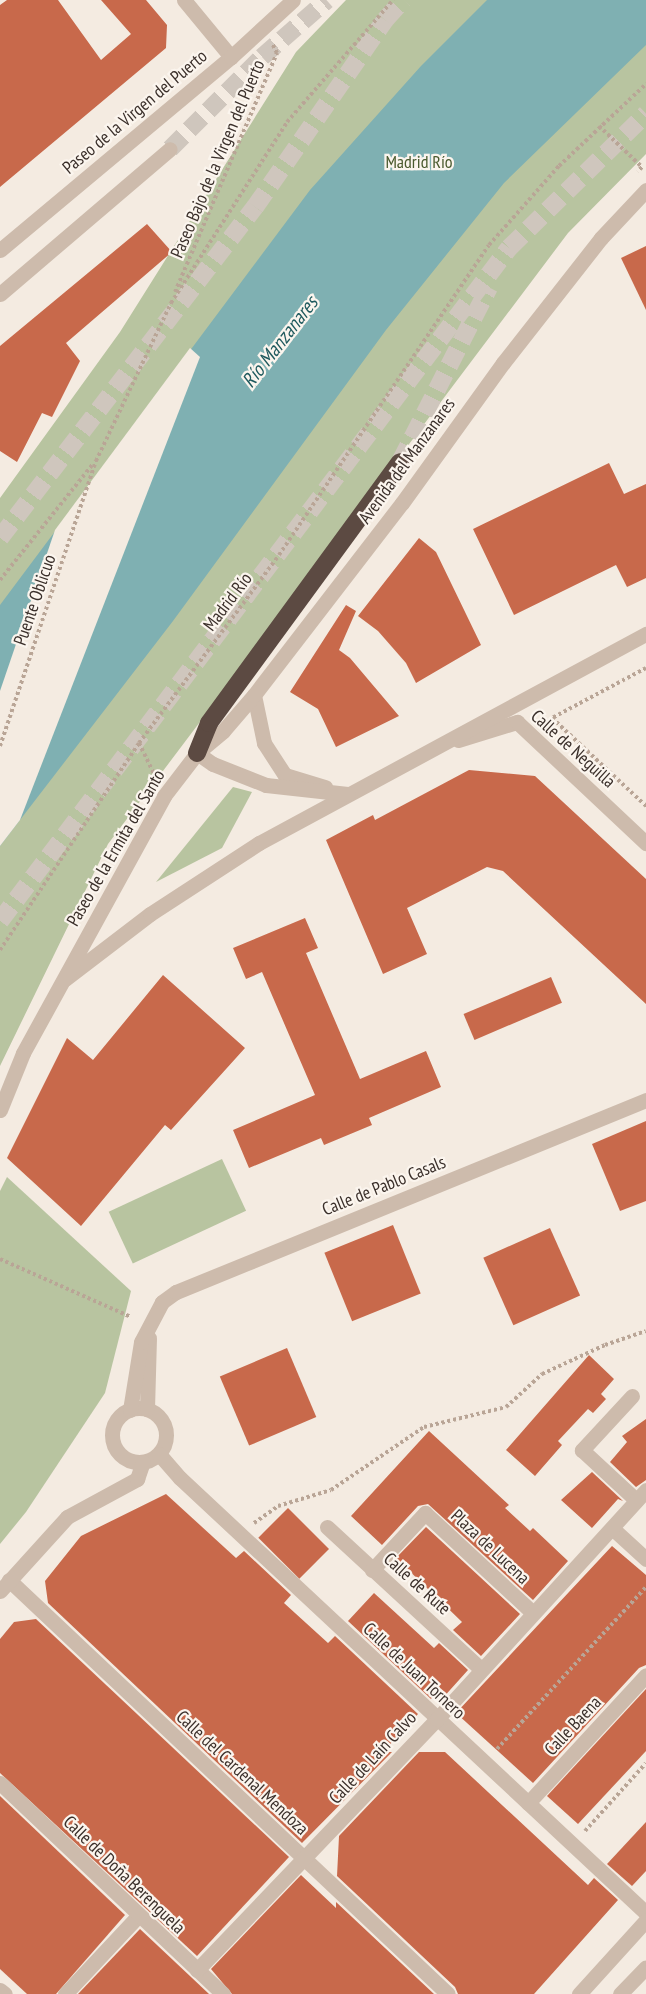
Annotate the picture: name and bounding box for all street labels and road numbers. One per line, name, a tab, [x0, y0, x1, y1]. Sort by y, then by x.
street label: Paseo de la Virgen del Puerto	[58, 45, 212, 179]
street label: Paseo Bajo de la Virgen del Puerto	[166, 57, 270, 261]
street label: Avenida del Manzanares	[354, 394, 460, 528]
street label: Puente Oblicuo	[9, 552, 61, 648]
street label: Madrid Río	[199, 569, 257, 635]
street label: Calle de Neguilla	[526, 706, 620, 792]
street label: Paseo de la Ermita del Santo	[62, 766, 170, 930]
street label: Calle de Pablo Casals	[319, 1151, 449, 1221]
street label: Plaza de Lucena	[446, 1505, 534, 1589]
street label: Calle de Rute	[379, 1548, 455, 1620]
street label: Calle de Juan Tornero	[358, 1618, 470, 1724]
street label: Calle Baena	[540, 1692, 606, 1760]
street label: Calle del Cardenal Mendoza	[172, 1706, 312, 1840]
street label: Calle de Laín Calvo	[325, 1707, 421, 1809]
street label: Calle de Doña Berenguela	[59, 1811, 189, 1939]

